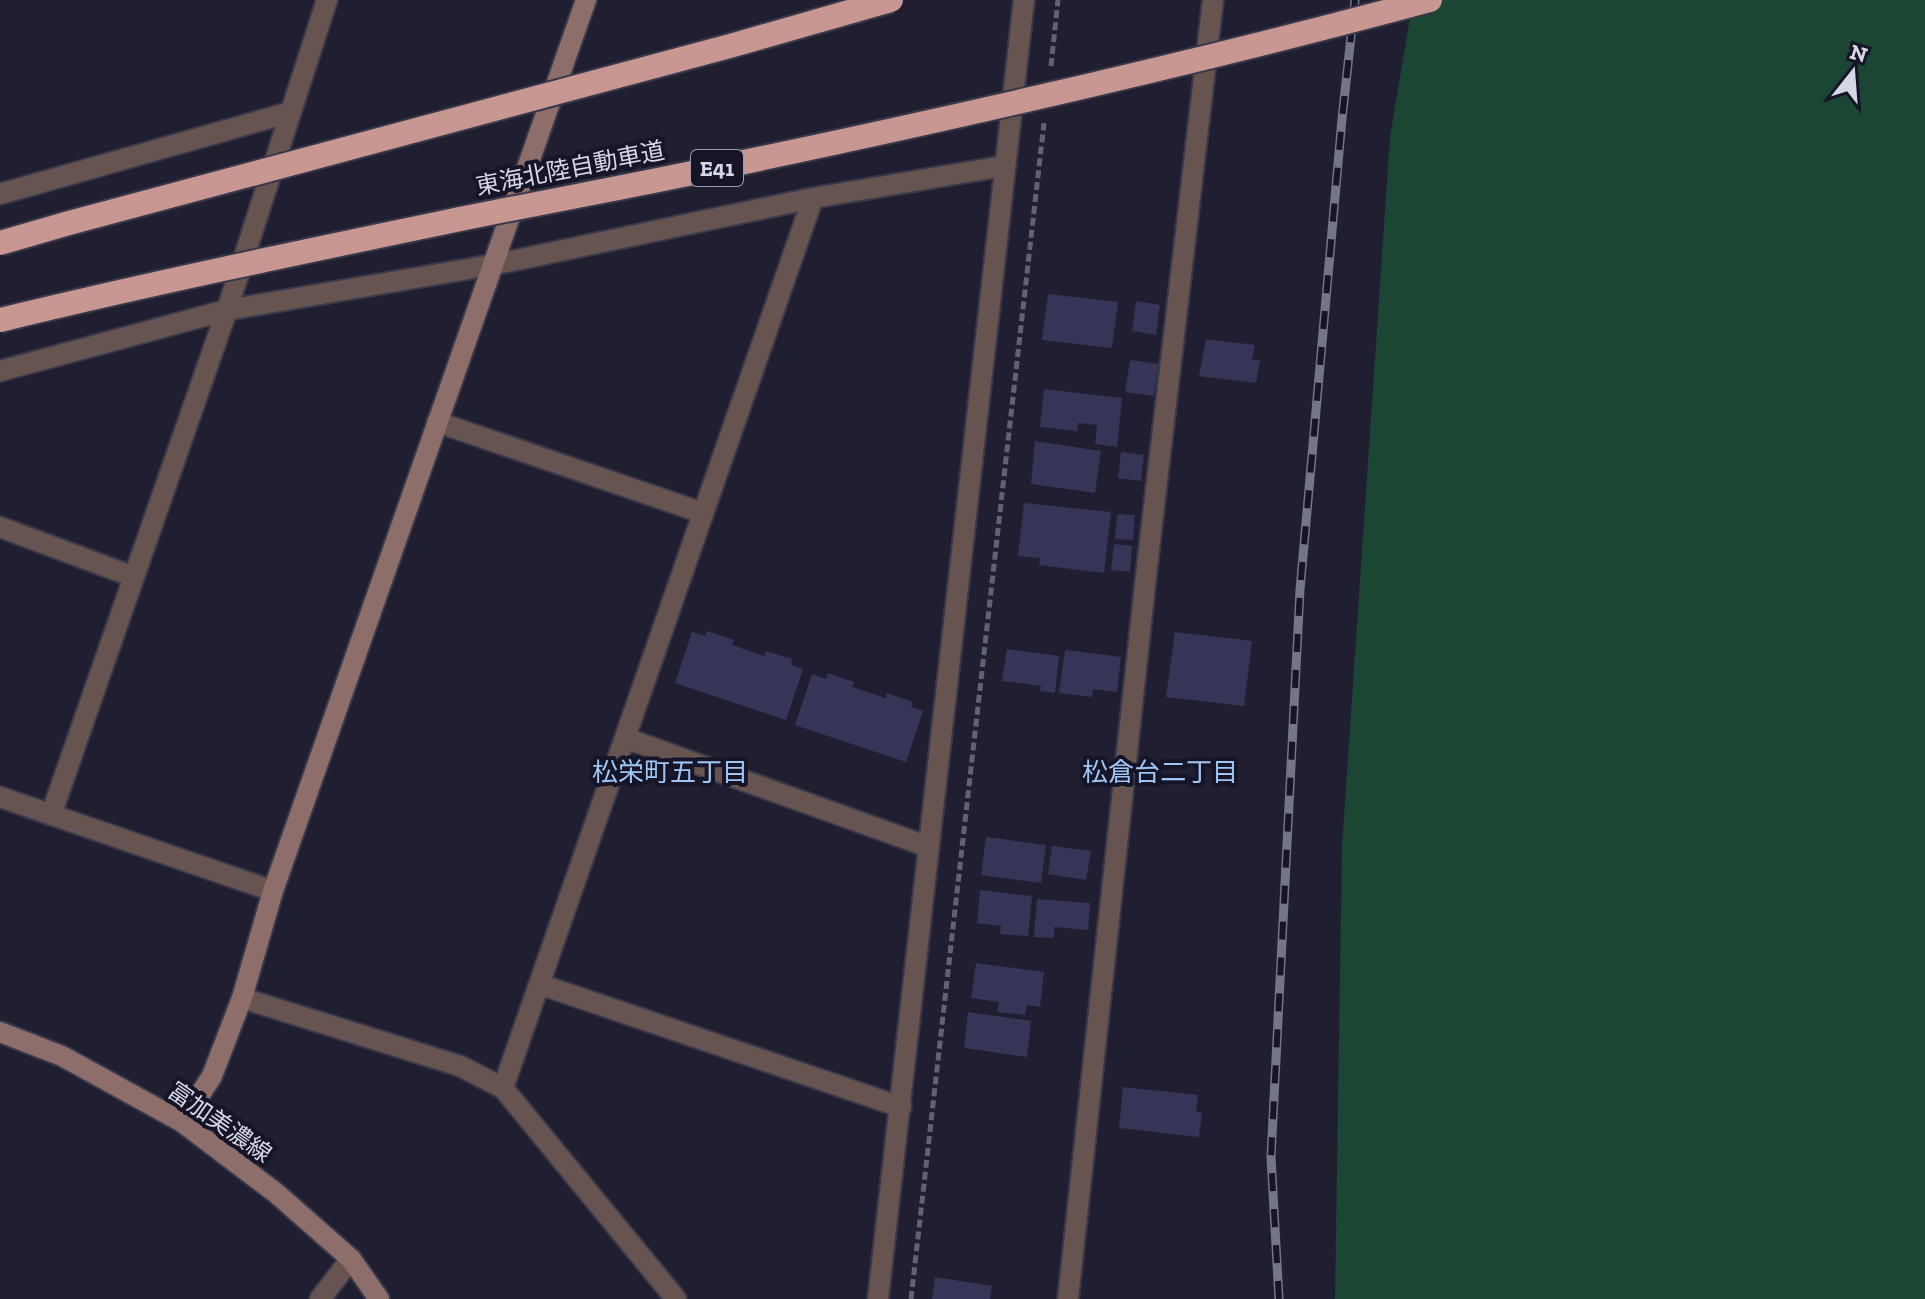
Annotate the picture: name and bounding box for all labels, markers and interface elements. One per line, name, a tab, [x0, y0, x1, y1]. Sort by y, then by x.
north arrow	[1813, 32, 1893, 112]
text: N	[1847, 38, 1871, 69]
street label: 東海北陸自動車道	[473, 135, 667, 201]
road number: E41	[691, 150, 743, 186]
district label: 松栄町五丁目	[592, 756, 748, 788]
district label: 松倉台二丁目	[1082, 756, 1238, 788]
street label: 富加美濃線	[163, 1076, 277, 1168]

